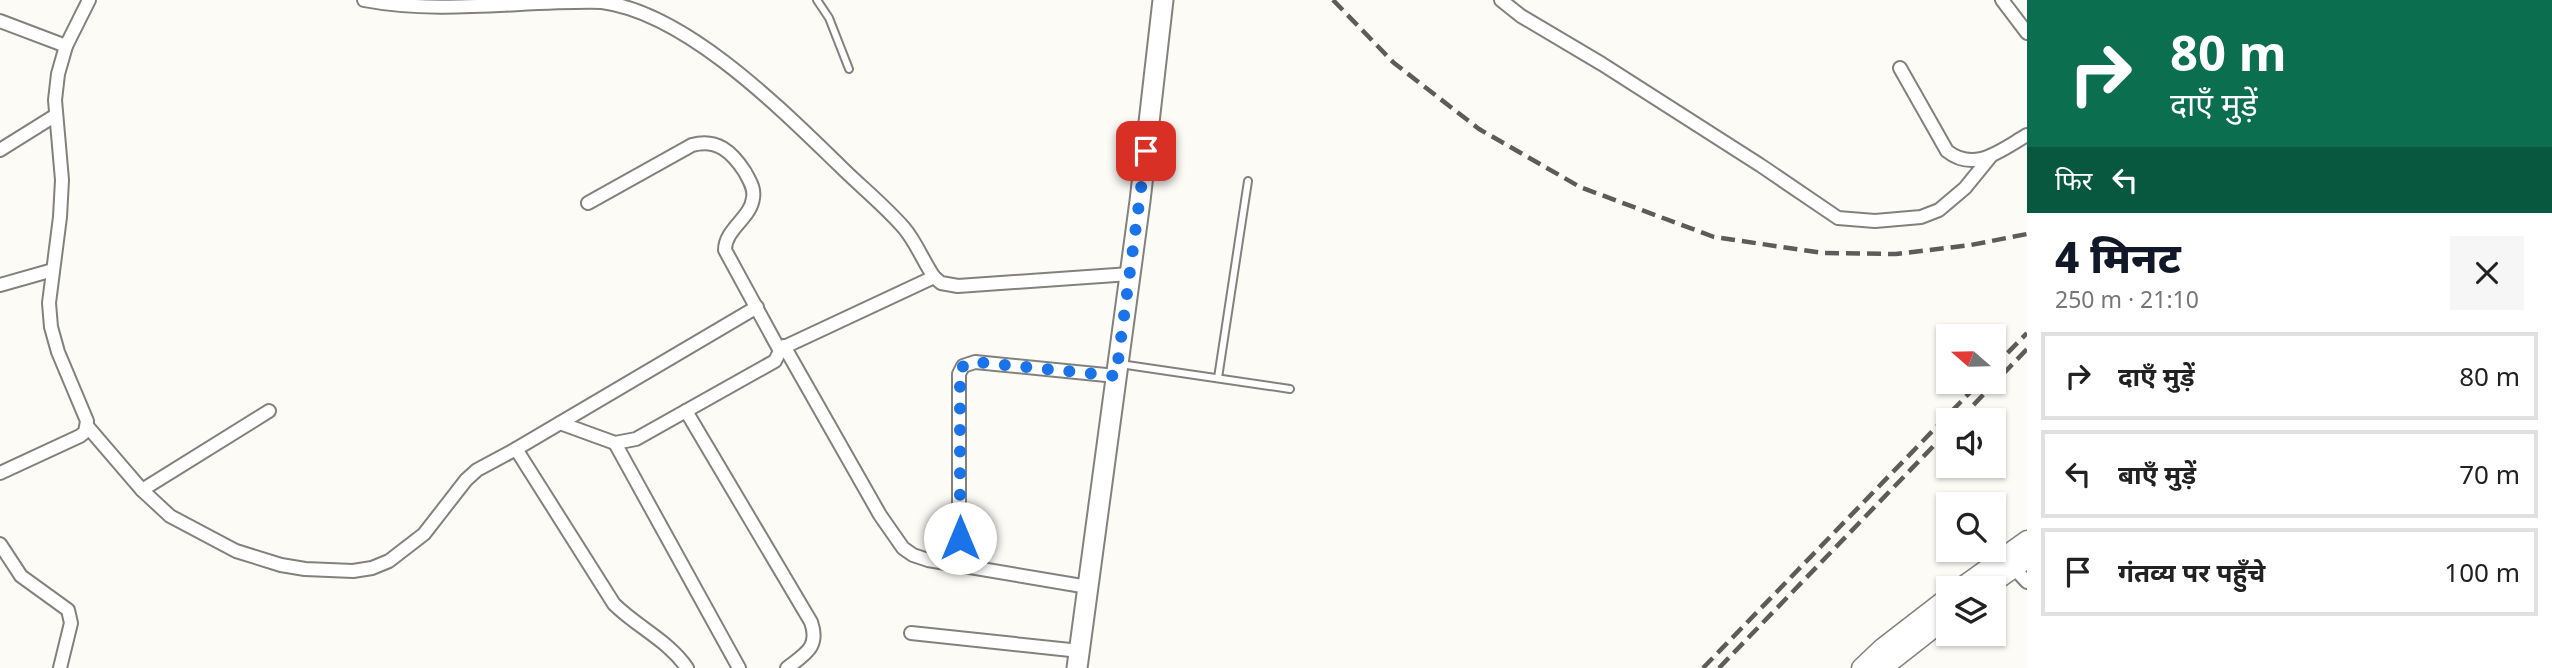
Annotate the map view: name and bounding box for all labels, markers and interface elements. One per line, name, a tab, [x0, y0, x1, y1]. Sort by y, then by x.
text: 80 m	[2170, 19, 2287, 85]
icon: right	[2055, 28, 2146, 119]
text: दाएँ मुड़ें	[2170, 82, 2258, 125]
pin	[1116, 121, 1176, 181]
icon: arrive	[1127, 132, 1165, 170]
icon: left	[2106, 161, 2144, 199]
text: फिर	[2055, 162, 2092, 198]
text: 4 मिनट	[2055, 228, 2181, 285]
button: close	[2450, 236, 2524, 310]
text: 250 m · 21:10	[2055, 283, 2199, 315]
north arrow	[1936, 324, 2006, 394]
map controls	[1936, 324, 2006, 646]
icon: right	[2059, 357, 2097, 395]
text: दाएँ मुड़ें	[2118, 358, 2195, 394]
text: 80 m	[2459, 358, 2520, 394]
button: sound	[1936, 408, 2006, 478]
icon: left	[2059, 455, 2097, 493]
text: बाएँ मुड़ें	[2118, 456, 2196, 492]
text: 70 m	[2459, 456, 2520, 492]
button: search	[1936, 492, 2006, 562]
position arrow	[923, 501, 997, 575]
icon: arrive	[2059, 553, 2097, 591]
text: गंतव्य पर पहुँचे	[2118, 554, 2265, 590]
text: 100 m	[2444, 554, 2520, 590]
button: layers	[1936, 576, 2006, 646]

